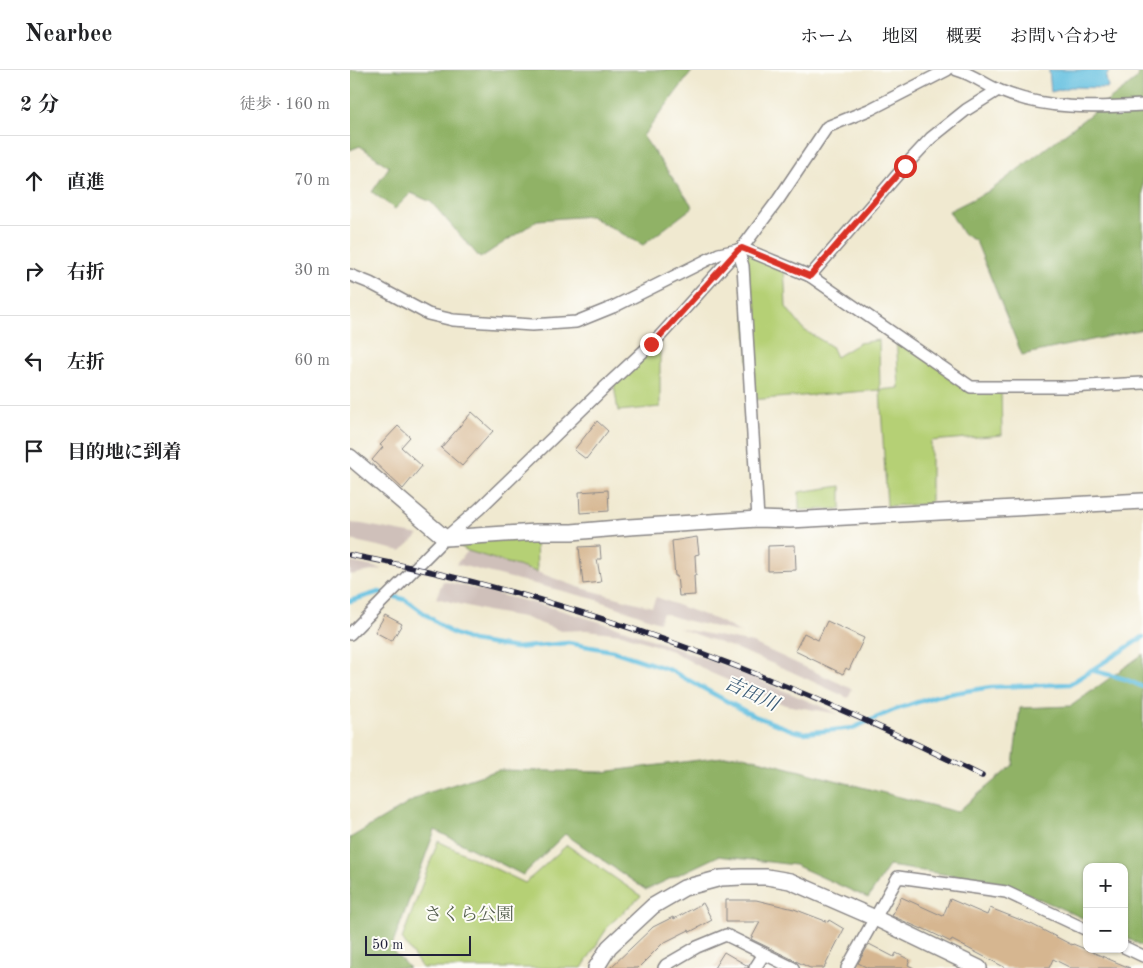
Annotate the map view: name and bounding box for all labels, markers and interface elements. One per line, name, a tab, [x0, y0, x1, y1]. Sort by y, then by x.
text: Nearbee	[25, 23, 113, 47]
text: ホーム	[800, 28, 854, 46]
text: 地図	[882, 28, 918, 46]
text: 概要	[946, 28, 982, 46]
text: お問い合わせ	[1010, 28, 1118, 46]
text: 2 分	[20, 95, 59, 116]
text: 徒歩 · 160 m	[240, 97, 330, 113]
route start	[894, 155, 917, 178]
icon: ahead	[20, 167, 48, 195]
text: 70 m	[294, 173, 330, 189]
text: 直進	[67, 174, 105, 193]
icon: right	[20, 257, 48, 285]
text: 30 m	[294, 263, 330, 279]
text: 右折	[67, 264, 105, 283]
route end	[640, 333, 663, 356]
icon: left	[20, 347, 48, 375]
text: 60 m	[294, 353, 330, 369]
text: 左折	[67, 354, 105, 373]
icon: arrive	[20, 437, 48, 465]
text: 目的地に到着	[67, 444, 181, 463]
water label: 吉田川	[721, 673, 783, 716]
map controls	[1083, 863, 1128, 953]
button: +	[1083, 863, 1128, 908]
park label: さくら公園	[424, 905, 514, 924]
button: −	[1083, 908, 1128, 953]
scale bar	[365, 933, 471, 956]
text: 50 m	[372, 938, 403, 952]

